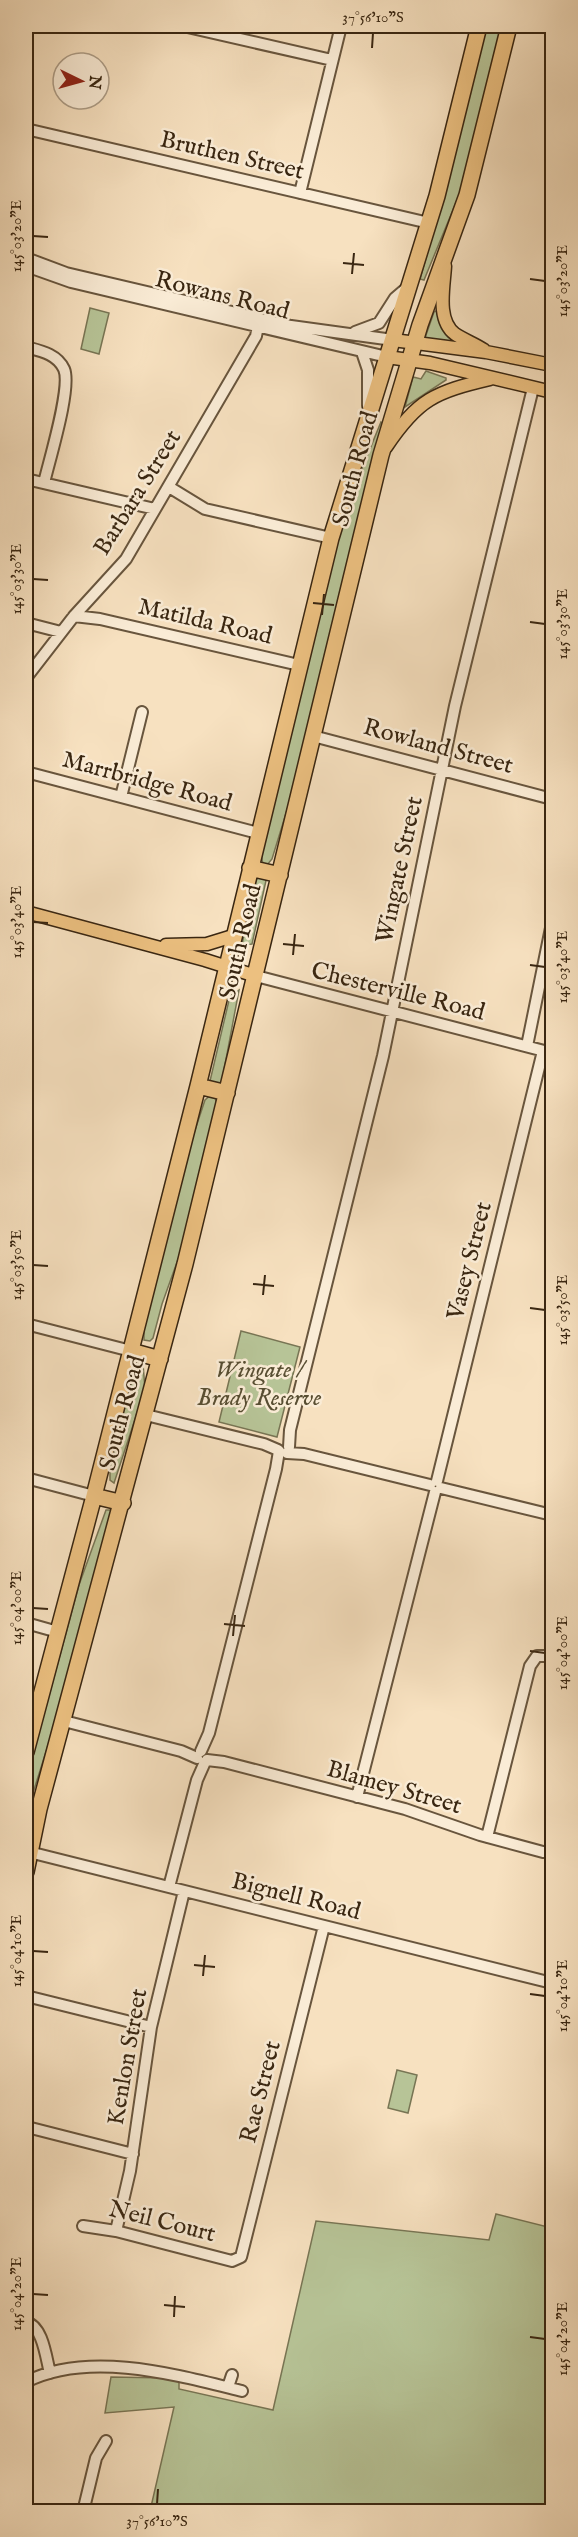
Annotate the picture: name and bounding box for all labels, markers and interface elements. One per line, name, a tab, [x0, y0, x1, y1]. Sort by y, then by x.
text: 37°56'10"S	[342, 8, 404, 27]
north arrow	[51, 51, 111, 111]
text: N	[83, 73, 105, 90]
street label: Bruthen Street	[157, 124, 307, 188]
text: 145°03'20"E	[7, 200, 26, 272]
text: 145°03'20"E	[553, 245, 572, 317]
street label: Rowans Road	[151, 264, 293, 328]
street label: South Road	[326, 408, 386, 530]
street label: Barbara Street	[87, 424, 189, 562]
text: 145°03'30"E	[7, 544, 26, 615]
text: 145°03'30"E	[553, 589, 572, 660]
street label: Matilda Road	[135, 592, 275, 653]
street label: Rowland Street	[360, 712, 516, 782]
street label: Marrbridge Road	[59, 744, 236, 820]
street label: Wingate Street	[369, 794, 431, 946]
street label: South Road	[213, 881, 269, 1003]
text: 145°03'40"E	[7, 886, 26, 958]
text: 145°03'40"E	[553, 931, 572, 1003]
street label: Chesterville Road	[308, 955, 488, 1029]
street label: Vasey Street	[440, 1199, 500, 1324]
text: 145°03'50"E	[7, 1230, 26, 1300]
text: 145°03'50"E	[553, 1275, 572, 1345]
street label: South Road	[93, 1352, 153, 1474]
park label: Wingate / Brady Reserve	[197, 1355, 321, 1414]
text: 145°04'00"E	[7, 1571, 26, 1645]
text: 145°04'00"E	[553, 1616, 572, 1690]
street label: Blamey Street	[323, 1754, 465, 1822]
street label: Bignell Road	[228, 1866, 364, 1928]
text: 145°04'10"E	[7, 1915, 26, 1987]
text: 145°04'10"E	[553, 1960, 572, 2032]
street label: Kenlon Street	[101, 1986, 155, 2128]
street label: Rae Street	[233, 2038, 289, 2146]
street label: Neil Court	[105, 2194, 219, 2250]
text: 145°04'20"E	[7, 2257, 26, 2331]
text: 145°04'20"E	[553, 2302, 572, 2376]
text: 37°56'10"S	[126, 2512, 188, 2531]

